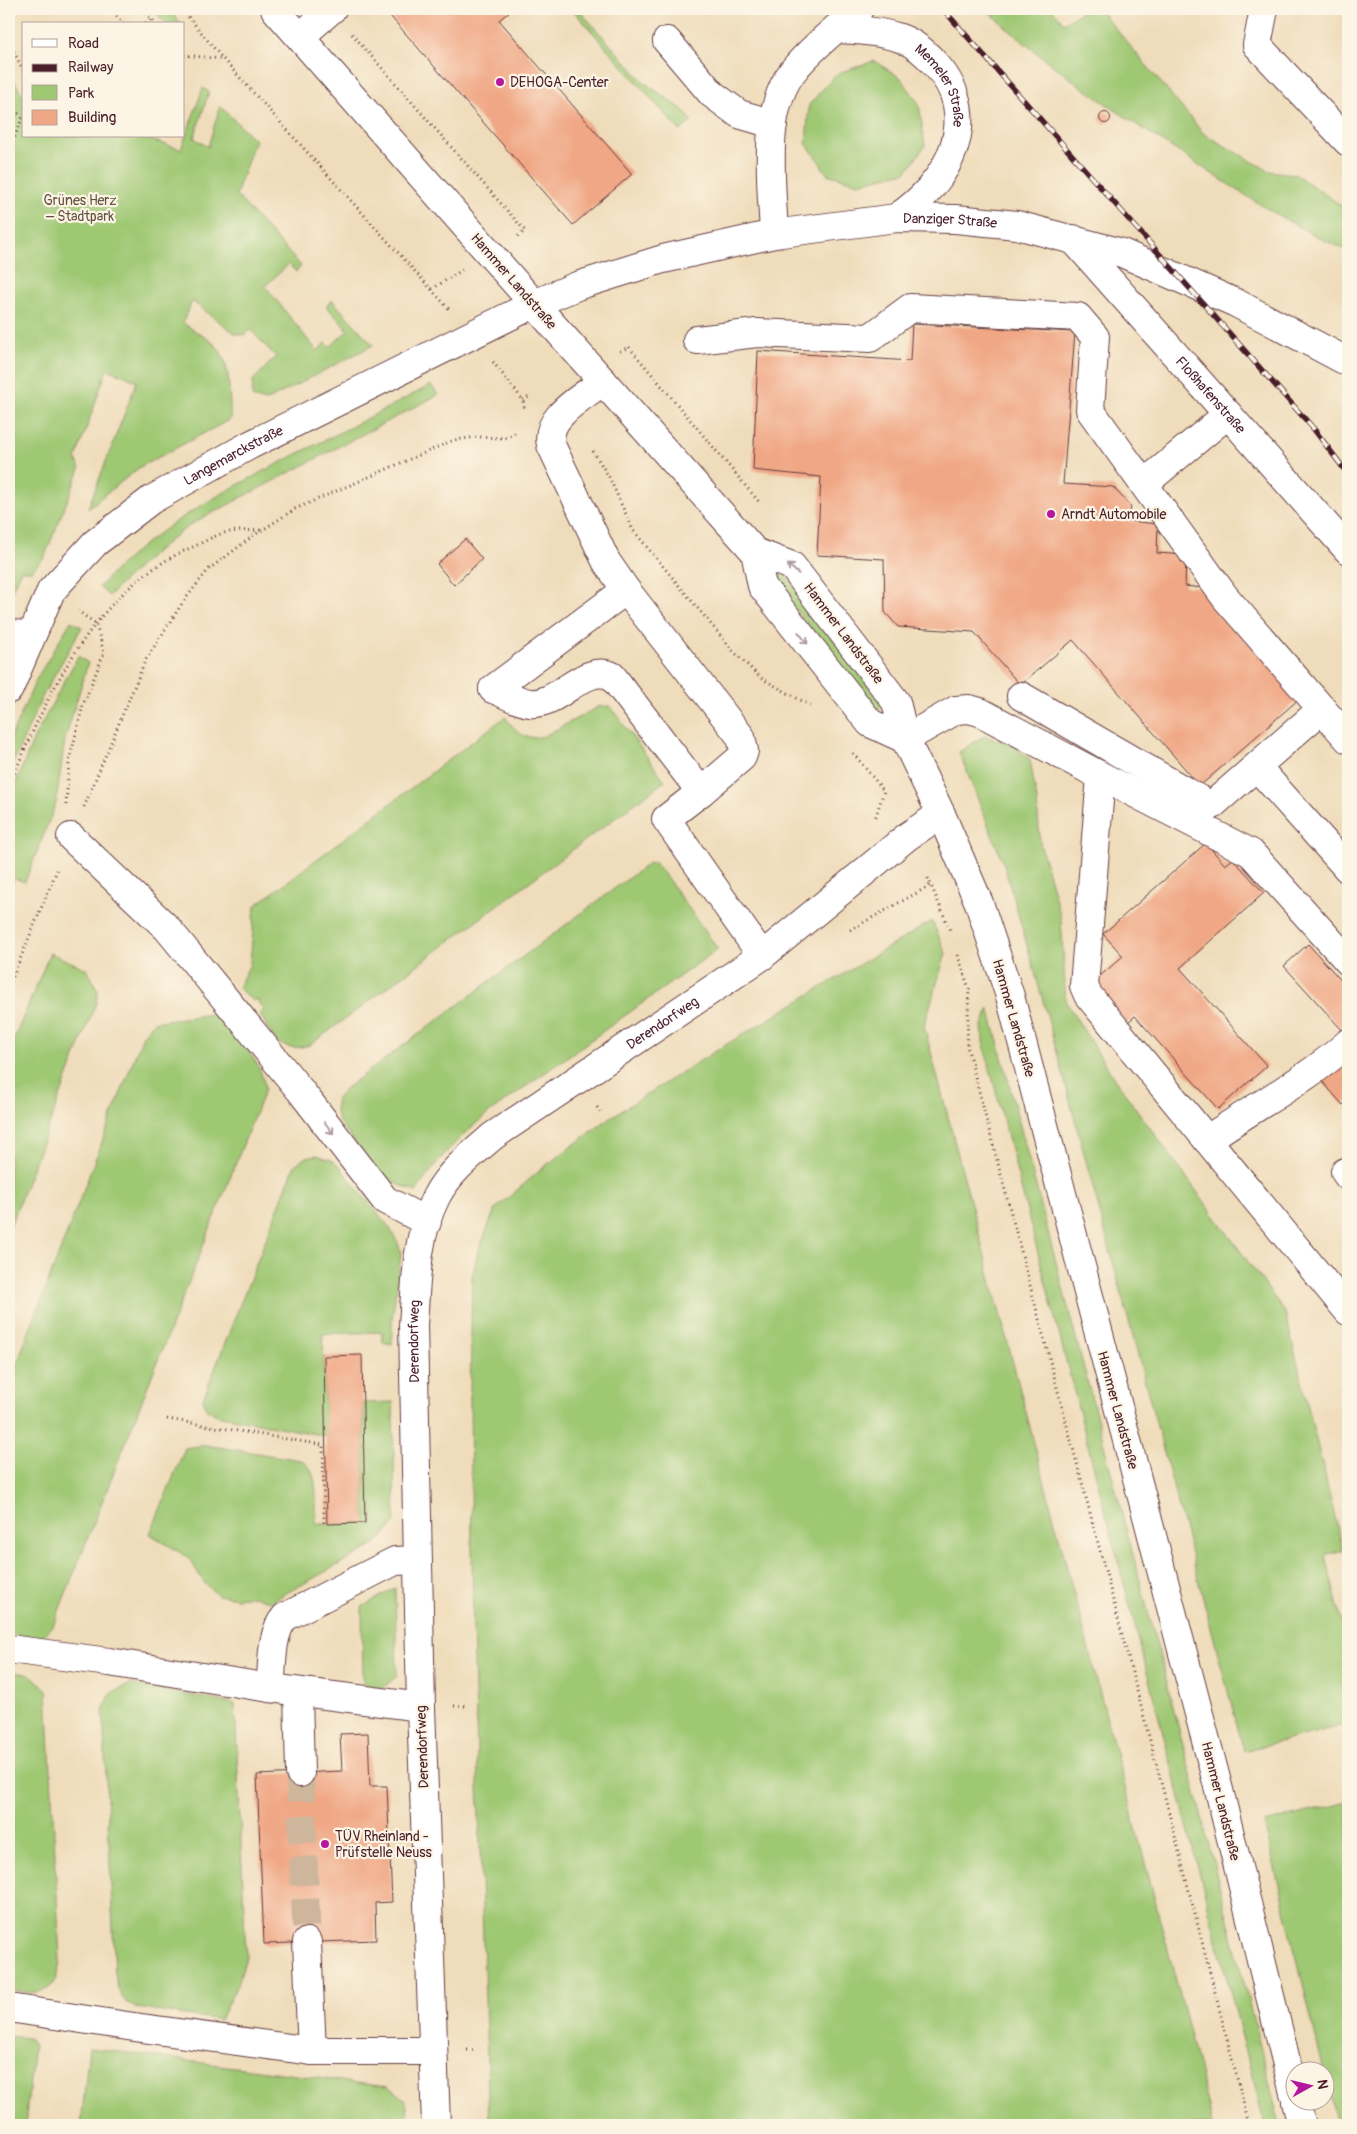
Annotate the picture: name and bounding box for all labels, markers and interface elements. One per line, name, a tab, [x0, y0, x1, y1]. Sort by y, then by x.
legend	[22, 22, 185, 138]
text: Road	[68, 34, 99, 53]
street label: Memeler Straße	[911, 40, 967, 128]
text: Railway	[68, 58, 114, 77]
place label: DEHOGA-Center	[510, 74, 609, 91]
marker: DEHOGA-Center	[494, 76, 506, 88]
text: Park	[68, 84, 95, 103]
text: Building	[68, 108, 116, 127]
park label: Grünes Herz – Stadtpark	[43, 192, 117, 225]
street label: Danziger Straße	[903, 210, 998, 232]
street label: Hammer Landstraße	[467, 230, 560, 333]
street label: Floßhafenstraße	[1172, 353, 1249, 437]
street label: Langemarckstraße	[181, 422, 286, 489]
place label: Arndt Automobile	[1061, 506, 1167, 523]
marker: Arndt Automobile	[1045, 508, 1057, 520]
one-way arrow	[787, 564, 800, 576]
street label: Hammer Landstraße	[800, 580, 887, 687]
one-way arrow	[798, 631, 808, 645]
street label: Hammer Landstraße	[989, 957, 1039, 1079]
street label: Derendorfweg	[623, 993, 702, 1053]
one-way arrow	[324, 1121, 335, 1134]
street label: Derendorfweg	[405, 1299, 424, 1383]
street label: Hammer Landstraße	[1094, 1349, 1142, 1471]
street label: Derendorfweg	[413, 1705, 432, 1789]
street label: Hammer Landstraße	[1198, 1740, 1244, 1862]
place label: TÜV Rheinland - Prüfstelle Neuss	[335, 1828, 432, 1861]
marker: TÜV Rheinland - Prüfstelle Neuss	[319, 1838, 331, 1850]
north arrow	[1284, 2062, 1334, 2112]
text: N	[1313, 2078, 1331, 2090]

